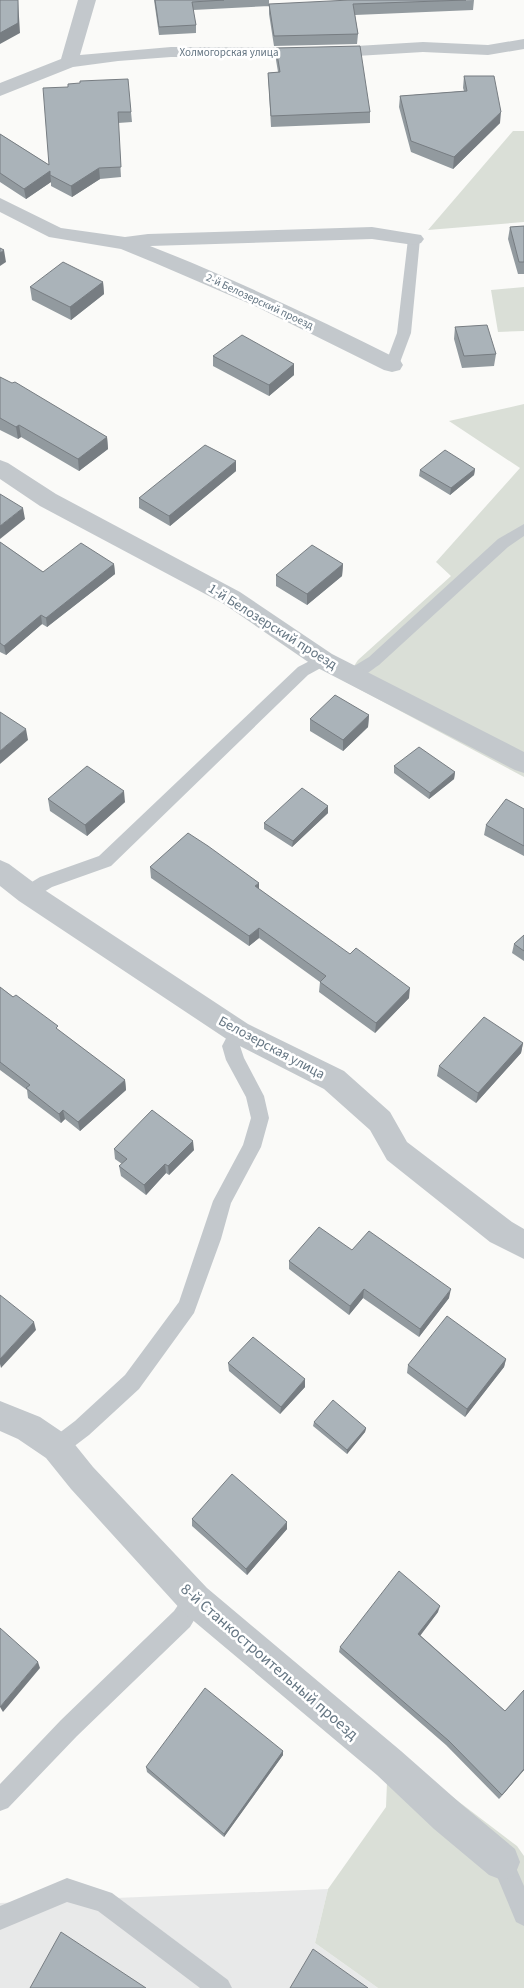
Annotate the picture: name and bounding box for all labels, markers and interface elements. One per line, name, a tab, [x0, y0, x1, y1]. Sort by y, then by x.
street label: Холмогорская улица	[179, 45, 279, 60]
street label: 2-й Белозерский проезд	[204, 270, 316, 333]
street label: 1-й Белозерский проезд	[204, 579, 341, 675]
street label: Белозерская улица	[215, 1011, 328, 1084]
street label: 8-й Станкостроительный проезд	[176, 1578, 363, 1745]

